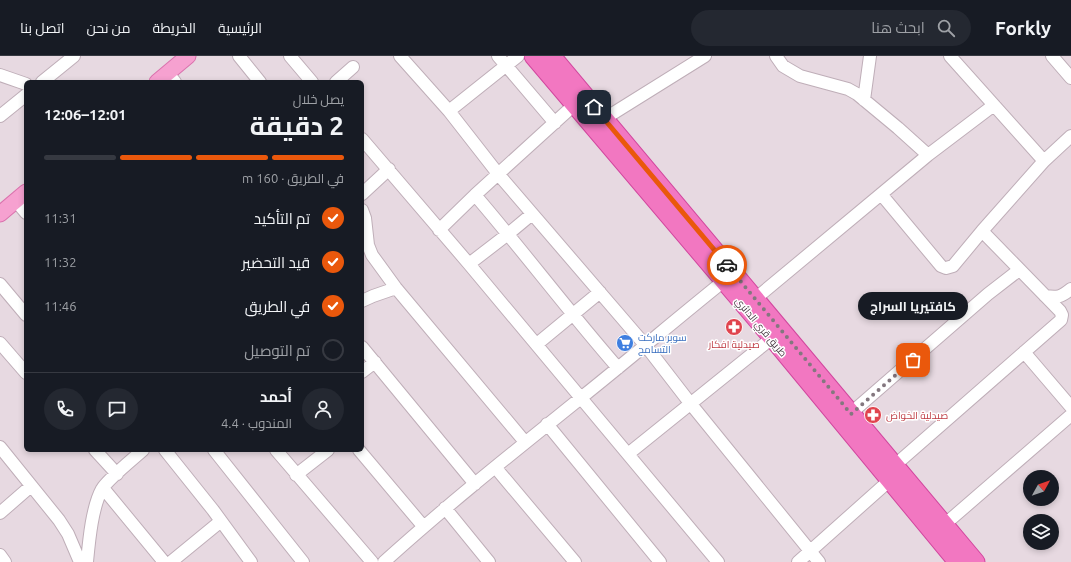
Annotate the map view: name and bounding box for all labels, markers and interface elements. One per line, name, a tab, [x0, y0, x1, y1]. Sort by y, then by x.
search box	[691, 10, 971, 46]
icon: search	[935, 17, 957, 39]
text: Forkly	[995, 17, 1051, 39]
text: ابحث هنا	[871, 19, 925, 36]
text: اتصل بنا	[20, 20, 64, 36]
text: من نحن	[86, 20, 130, 36]
text: الخريطة	[152, 20, 196, 36]
text: الرئيسية	[218, 20, 262, 36]
pin	[577, 90, 611, 124]
text: يصل خلال	[293, 92, 344, 106]
icon: home	[583, 96, 605, 118]
text: 12:01–12:06	[44, 106, 127, 123]
text: 2 دقيقة	[250, 111, 344, 140]
text: في الطريق · 160 m	[242, 171, 344, 185]
icon: check	[322, 207, 344, 229]
text: تم التأكيد	[254, 210, 310, 227]
text: 11:31	[44, 211, 77, 225]
courier	[707, 245, 747, 285]
icon: check	[322, 251, 344, 273]
text: قيد التحضير	[242, 254, 310, 271]
icon: car	[716, 254, 738, 276]
text: 11:32	[44, 255, 77, 269]
callout: كافتيريا السراج	[858, 292, 968, 320]
icon: check	[322, 295, 344, 317]
street label: طريق قري الدائري	[732, 295, 789, 360]
text: في الطريق	[245, 298, 310, 315]
text: 11:46	[44, 299, 77, 313]
text: كافتيريا السراج	[870, 299, 956, 313]
pharmacy icon: صيدلية افكار	[724, 317, 744, 337]
place label: سوبر ماركت التسامح	[638, 332, 686, 356]
supermarket icon: سوبر ماركت التسامح	[615, 333, 635, 353]
place label: صيدلية افكار	[707, 339, 760, 350]
text: تم التوصيل	[244, 342, 310, 359]
pin	[896, 343, 930, 377]
icon: bag	[902, 349, 924, 371]
button: phone	[44, 388, 86, 430]
button: chat	[96, 388, 138, 430]
text: أحمد	[260, 388, 292, 405]
button: person	[302, 388, 344, 430]
pharmacy icon: صيدلية الخواض	[863, 405, 883, 425]
place label: صيدلية الخواض	[886, 410, 948, 422]
text: المندوب · 4.4	[221, 416, 292, 430]
north arrow	[1023, 470, 1059, 506]
map controls	[1023, 470, 1059, 550]
button: layers	[1023, 514, 1059, 550]

